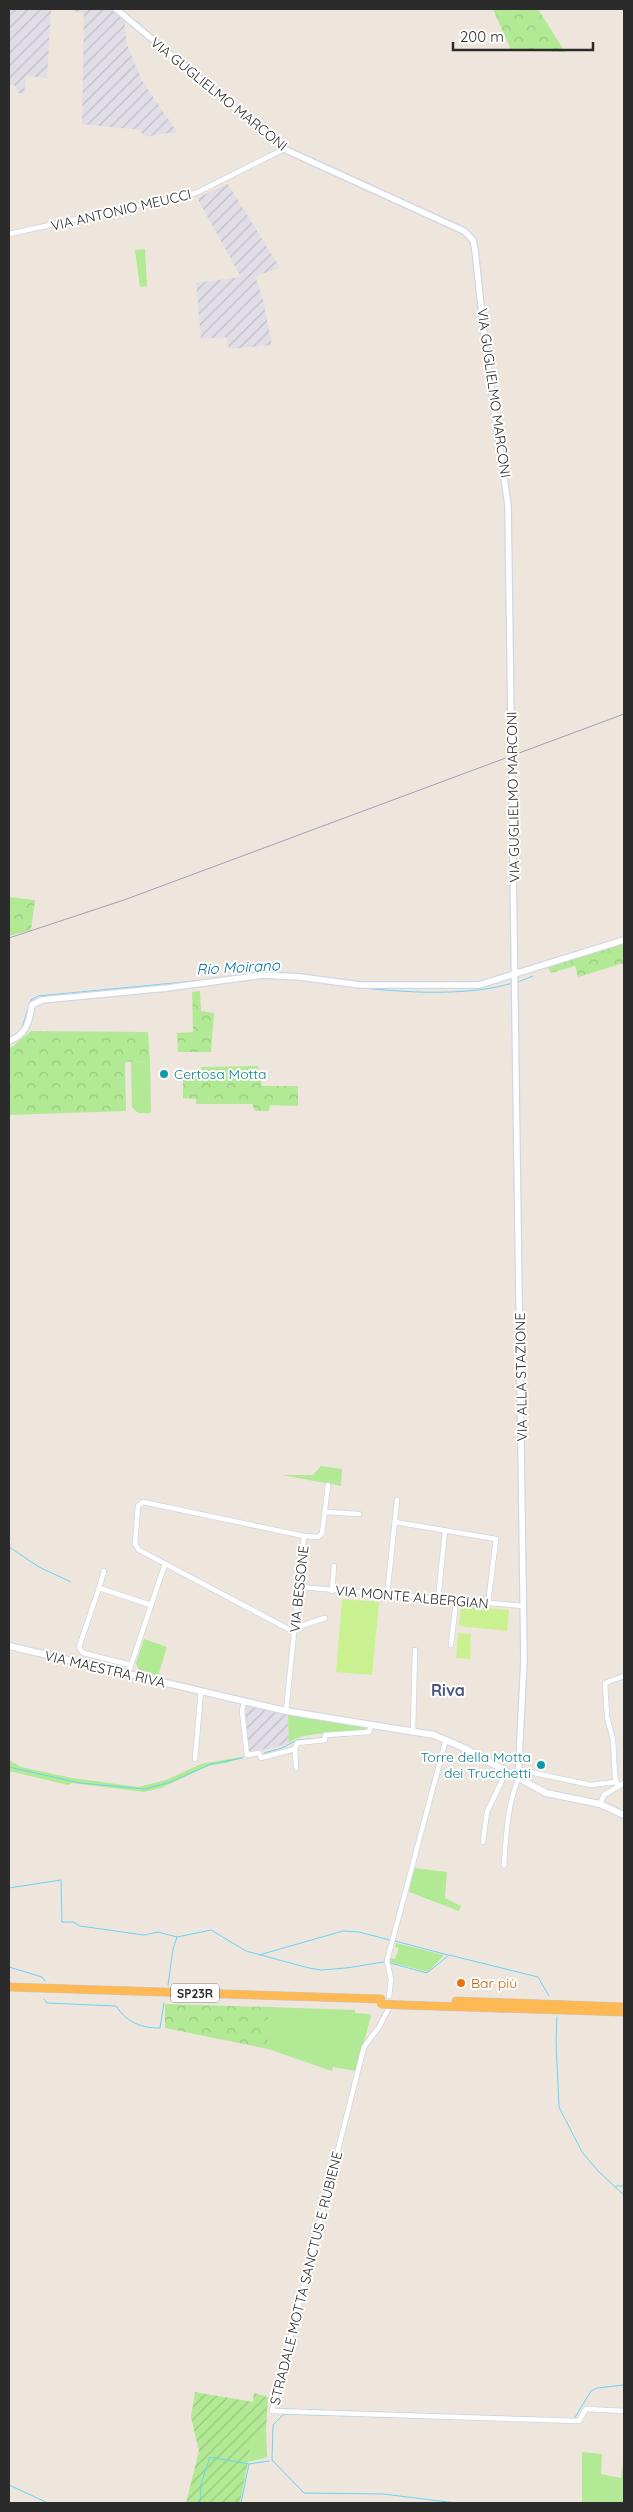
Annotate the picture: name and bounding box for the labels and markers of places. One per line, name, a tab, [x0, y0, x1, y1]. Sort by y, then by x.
place label: Certosa Motta	[174, 1065, 267, 1083]
marker: Certosa Motta	[158, 1068, 170, 1080]
place label: Torre della Motta dei Trucchetti	[420, 1748, 531, 1782]
marker: Torre della Motta dei Trucchetti	[535, 1759, 547, 1771]
place label: Bar più	[471, 1974, 517, 1992]
marker: Bar più	[455, 1977, 467, 1989]

